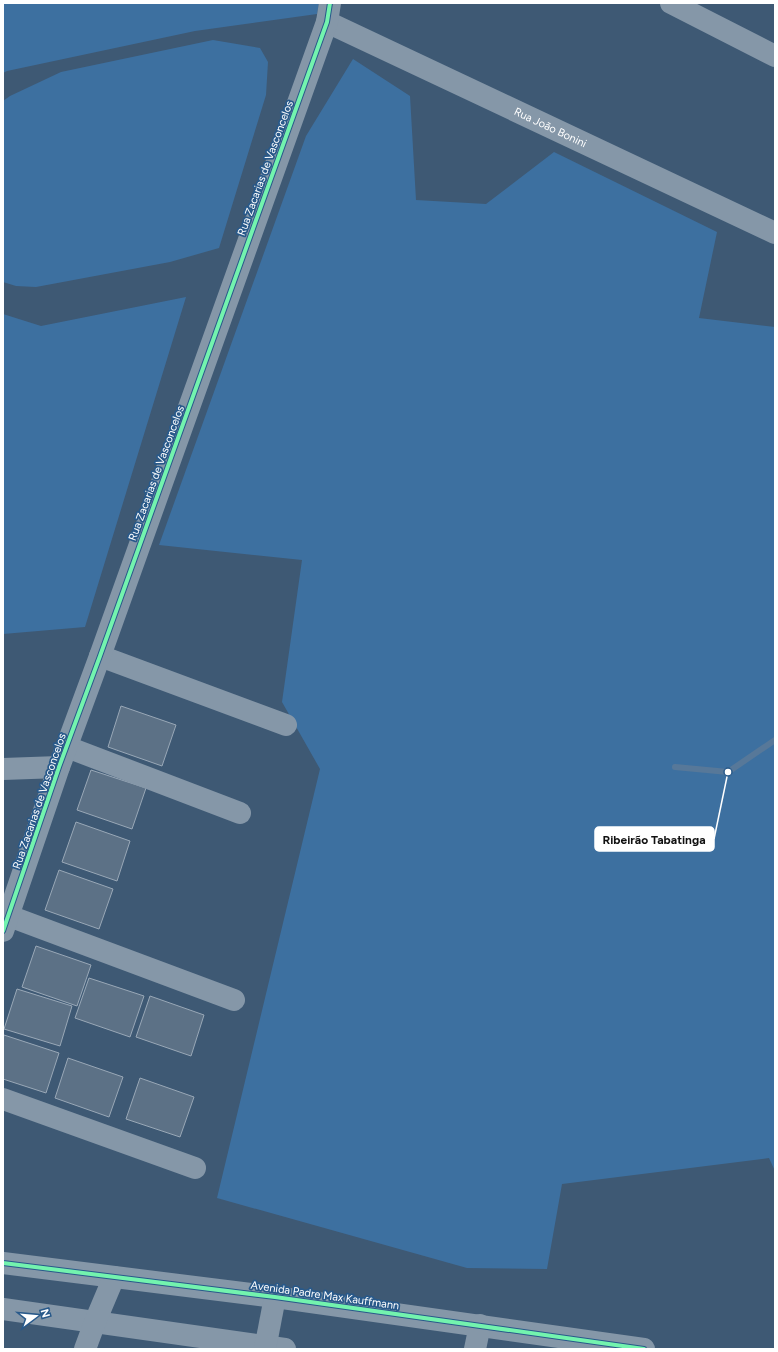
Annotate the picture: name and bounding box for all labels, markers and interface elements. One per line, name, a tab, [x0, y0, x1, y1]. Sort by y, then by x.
street label: Rua Zacarias de Vasconcelos	[235, 99, 296, 237]
street label: Rua João Bonini	[512, 105, 589, 150]
street label: Rua Zacarias de Vasconcelos	[126, 404, 187, 542]
street label: Rua Zacarias de Vasconcelos	[10, 732, 69, 871]
callout: Ribeirão Tabatinga	[595, 827, 714, 851]
text: Ribeirão Tabatinga	[602, 833, 706, 847]
street label: Avenida Padre Max Kauffmann	[250, 1279, 400, 1312]
north arrow	[16, 1296, 56, 1336]
text: N	[38, 1307, 53, 1319]

